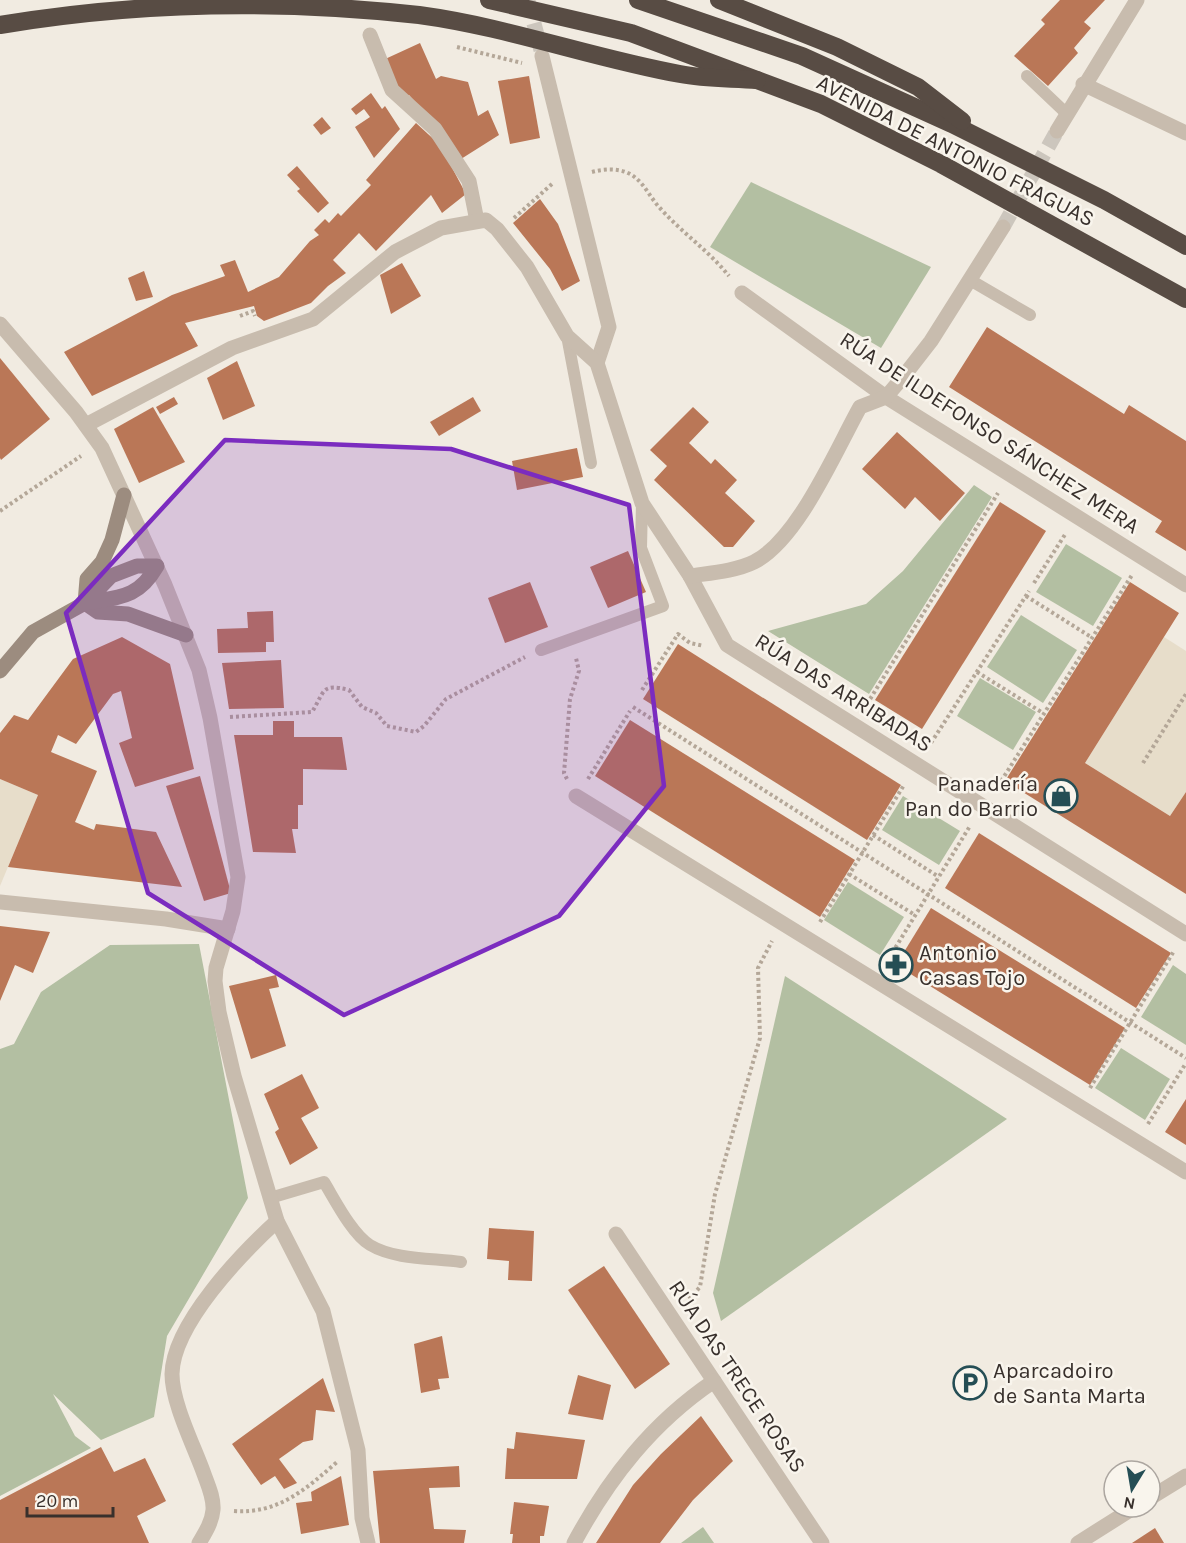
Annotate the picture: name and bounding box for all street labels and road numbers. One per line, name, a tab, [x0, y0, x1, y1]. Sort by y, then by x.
street label: AVENIDA DE ANTONIO FRAGUAS	[812, 69, 1099, 232]
street label: RÚA DE ILDEFONSO SÁNCHEZ MERA	[835, 325, 1145, 540]
street label: RÚA DAS ARRIBADAS	[750, 627, 937, 758]
street label: RÚA DAS TRECE ROSAS	[663, 1275, 812, 1478]

